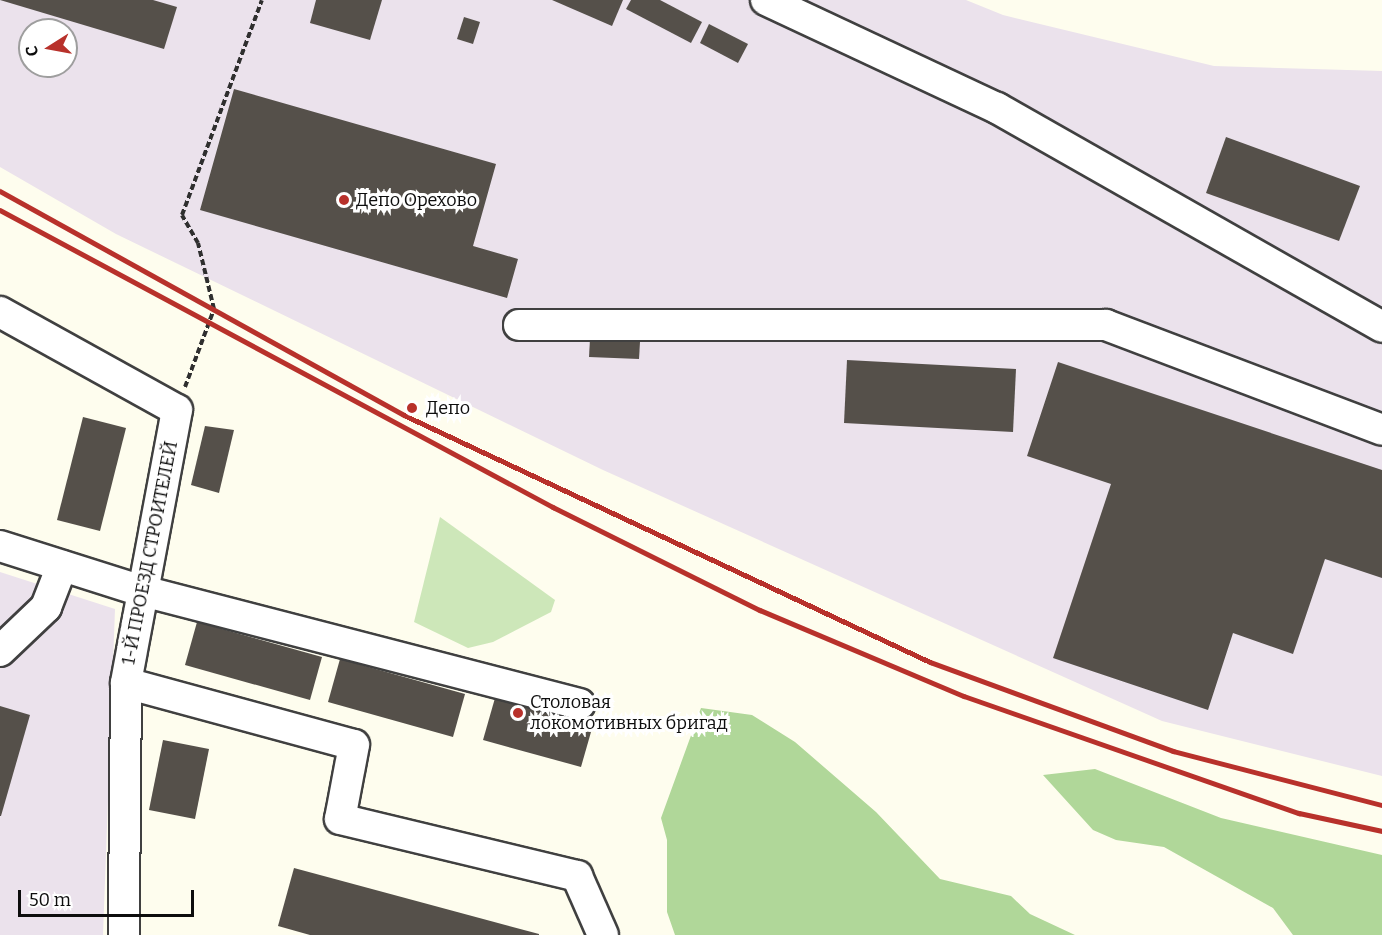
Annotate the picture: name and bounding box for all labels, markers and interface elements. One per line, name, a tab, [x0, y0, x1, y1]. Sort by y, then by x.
north arrow	[18, 18, 78, 78]
text: С	[22, 44, 42, 58]
place label: Депо Орехово	[356, 189, 477, 211]
marker: Депо Орехово	[337, 193, 351, 207]
place label: Депо	[426, 397, 470, 419]
marker: Депо	[403, 399, 421, 417]
street label: 1-Й ПРОЕЗД СТРОИТЕЛЕЙ	[118, 439, 182, 667]
place label: Столовая локомотивных бригад	[530, 692, 728, 734]
marker: Столовая локомотивных бригад	[511, 706, 525, 720]
scale bar	[21, 878, 196, 916]
text: 50 m	[29, 889, 71, 911]

